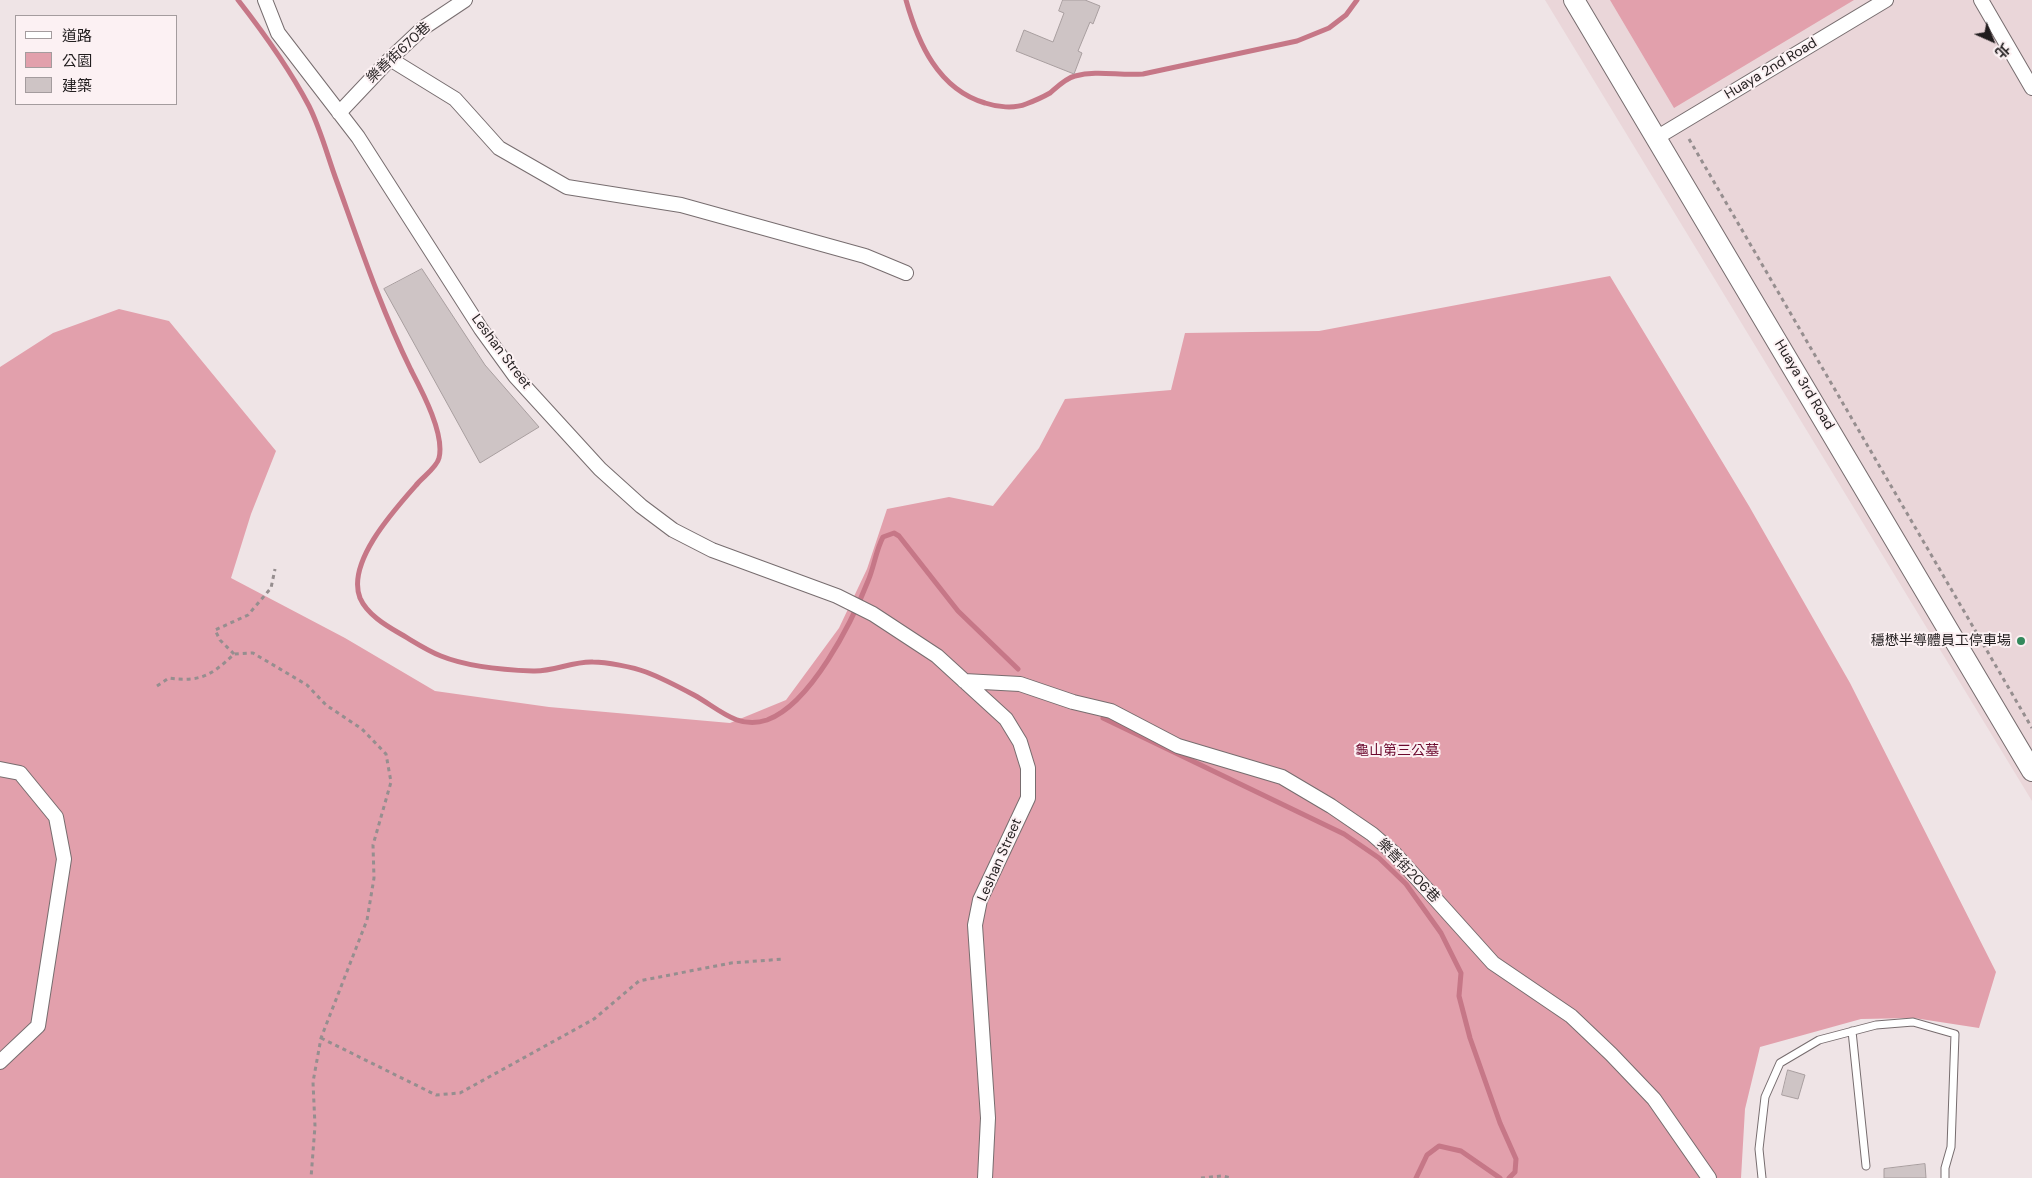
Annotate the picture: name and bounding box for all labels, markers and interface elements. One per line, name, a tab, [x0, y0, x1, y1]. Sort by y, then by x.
legend	[15, 15, 178, 105]
north arrow	[1967, 15, 2017, 65]
street label: 樂善街670巷	[364, 19, 434, 87]
text: 道路	[62, 26, 92, 46]
street label: Huaya 2nd Road	[1722, 35, 1820, 103]
text: 北	[1991, 39, 2014, 62]
text: 公園	[62, 51, 92, 71]
text: 建築	[62, 76, 92, 96]
street label: Leshan Street	[467, 311, 535, 393]
street label: Huaya 3rd Road	[1771, 337, 1837, 433]
place label: 穩懋半導體員工停車場	[1871, 633, 2011, 649]
marker: 穩懋半導體員工停車場	[2015, 635, 2027, 647]
park label: 龜山第三公墓	[1355, 743, 1439, 759]
street label: Leshan Street	[974, 816, 1026, 904]
street label: 樂善街206巷	[1373, 836, 1443, 906]

